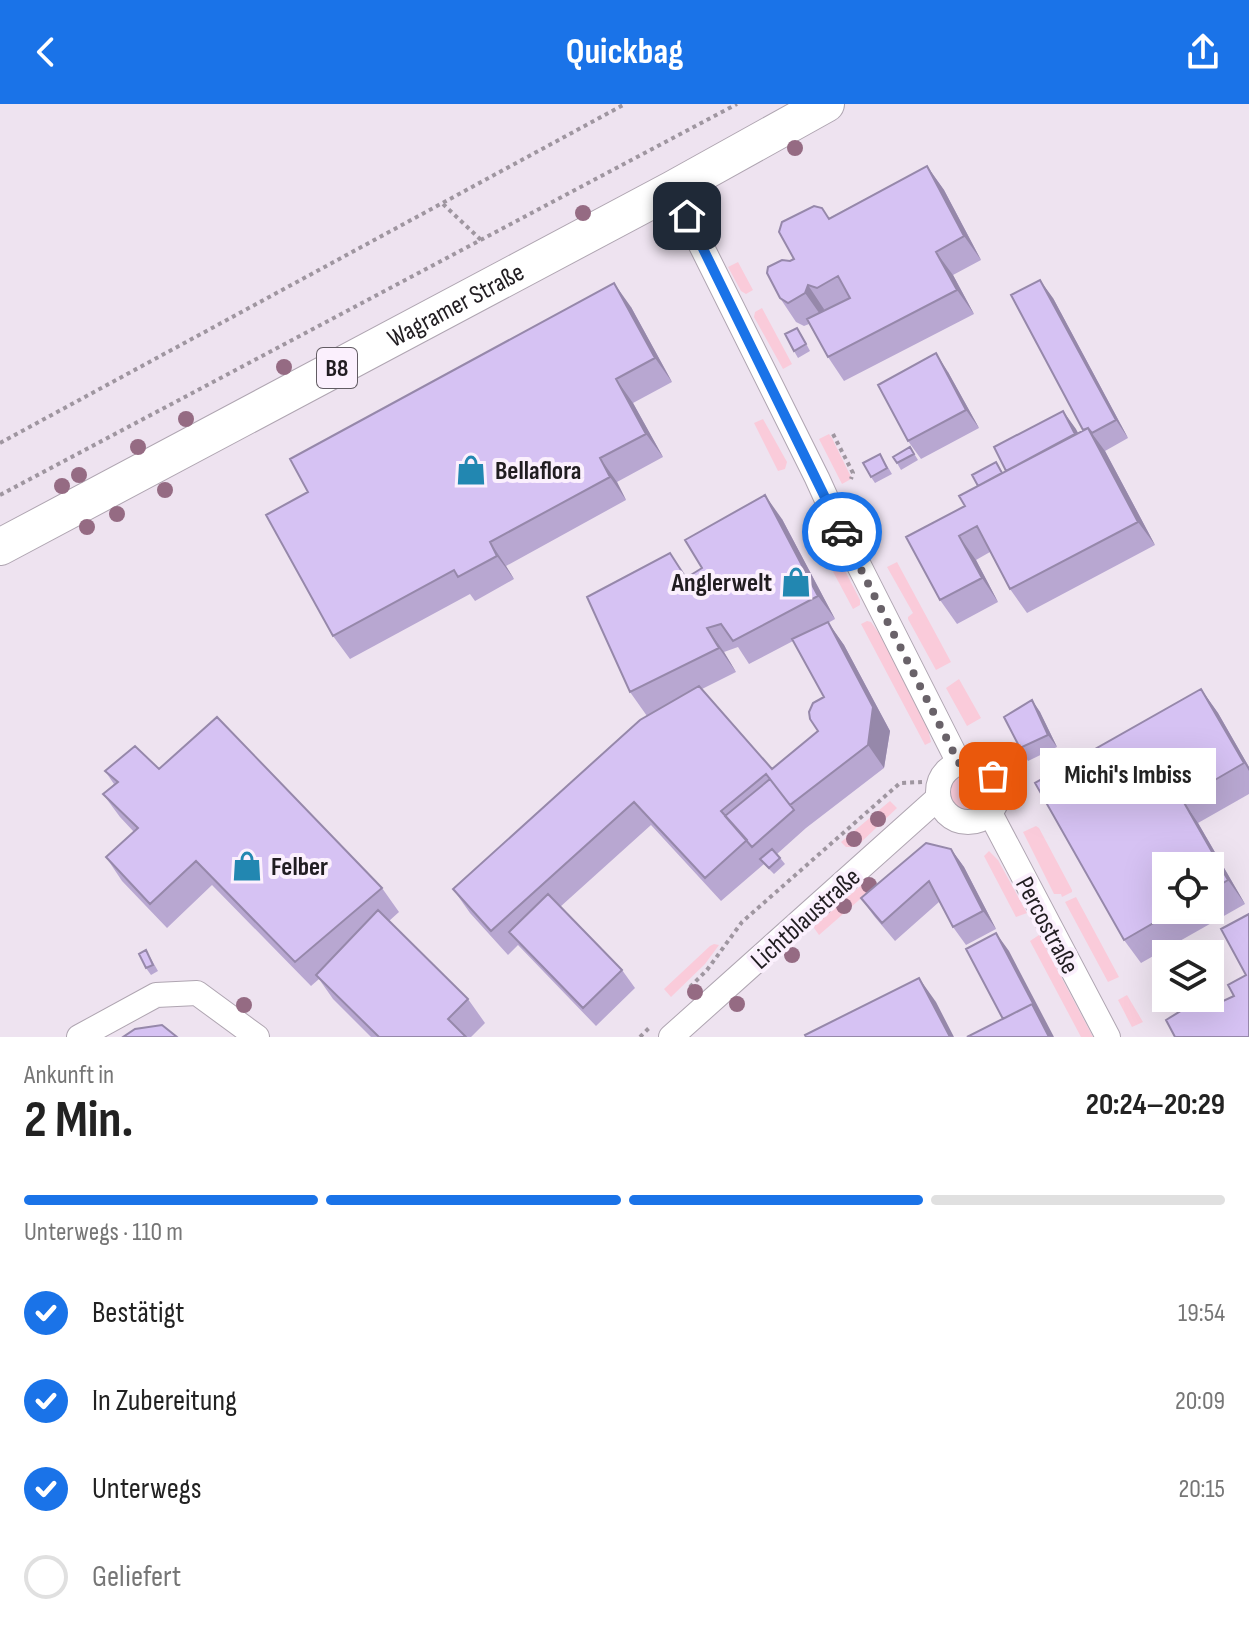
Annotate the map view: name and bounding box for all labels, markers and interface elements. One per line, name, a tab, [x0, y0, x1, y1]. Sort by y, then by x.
icon: back	[24, 30, 68, 74]
icon: share	[1181, 30, 1225, 74]
text: Quickbag	[566, 31, 683, 74]
pin	[653, 182, 721, 250]
icon: home	[665, 194, 709, 238]
street label: Wagramer Straße	[383, 257, 530, 355]
road number: B8	[317, 348, 357, 388]
shop icon: Bellaflora	[454, 453, 488, 487]
place label: Bellaflora	[495, 456, 581, 487]
courier	[802, 492, 882, 572]
icon: car	[820, 510, 864, 554]
shop icon: Anglerwelt	[779, 565, 813, 599]
place label: Anglerwelt	[670, 568, 772, 599]
pin	[959, 742, 1027, 810]
callout: Michi's Imbiss	[1041, 748, 1217, 804]
icon: bag	[971, 754, 1015, 798]
text: Michi's Imbiss	[1064, 760, 1192, 791]
shop icon: Felber	[230, 849, 264, 883]
place label: Felber	[271, 852, 328, 883]
map controls	[1152, 852, 1224, 1012]
button: locate	[1152, 852, 1224, 924]
street label: Lichtblaustraße	[745, 862, 867, 976]
street label: Percostraße	[1008, 872, 1085, 979]
button: layers	[1152, 940, 1224, 1012]
text: Ankunft in	[24, 1060, 114, 1091]
text: 20:24–20:29	[1086, 1087, 1225, 1123]
text: 2 Min.	[24, 1089, 133, 1152]
text: Unterwegs · 110 m	[24, 1217, 183, 1248]
icon: check	[24, 1291, 68, 1335]
text: Bestätigt	[92, 1295, 184, 1331]
text: 19:54	[1178, 1298, 1225, 1329]
icon: check	[24, 1379, 68, 1423]
text: In Zubereitung	[92, 1383, 237, 1419]
text: 20:09	[1175, 1386, 1225, 1417]
icon: check	[24, 1467, 68, 1511]
text: Unterwegs	[92, 1471, 201, 1507]
text: 20:15	[1179, 1474, 1225, 1505]
text: Geliefert	[92, 1559, 181, 1595]

